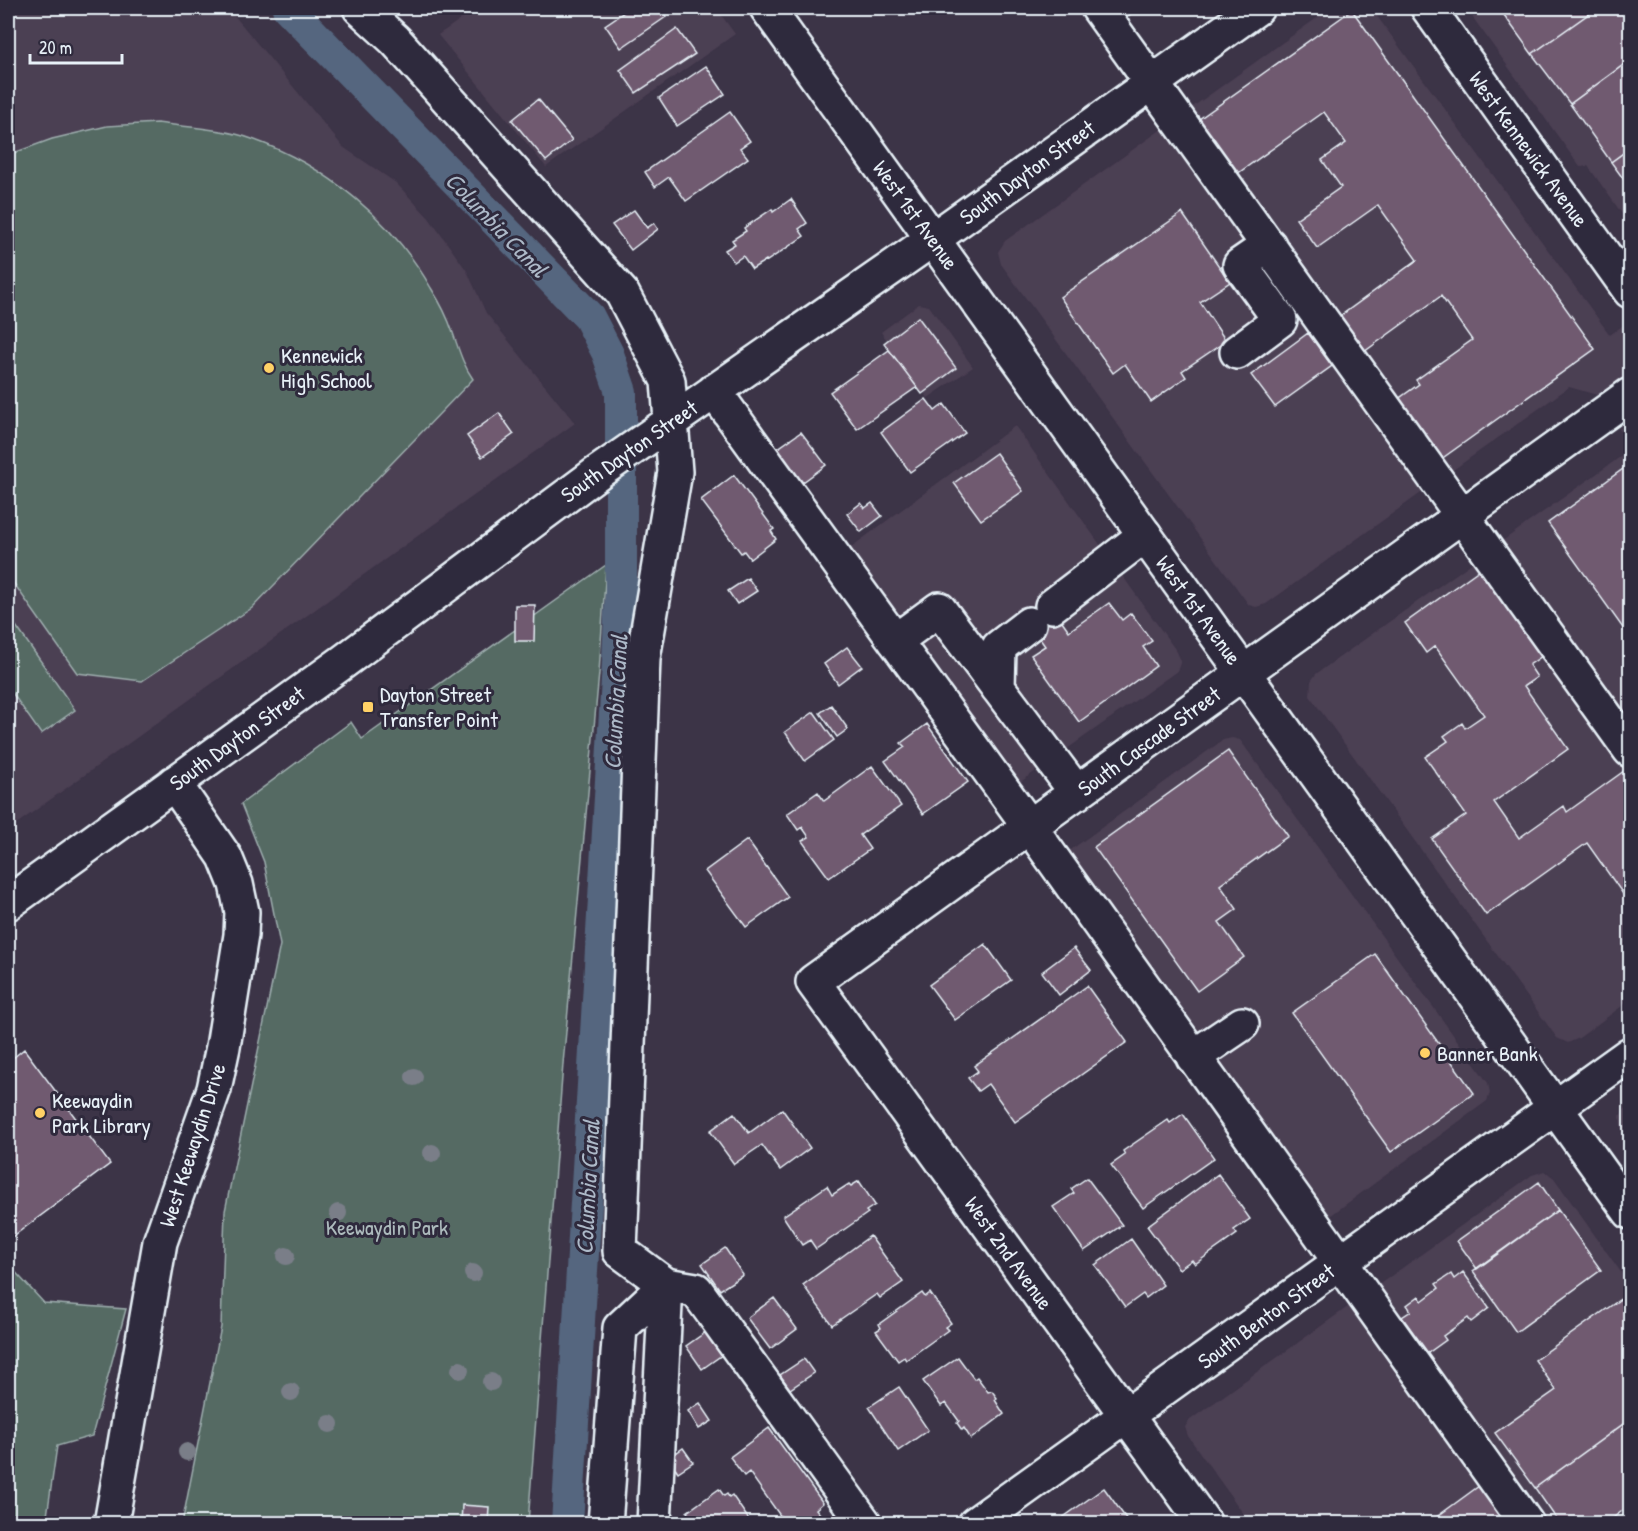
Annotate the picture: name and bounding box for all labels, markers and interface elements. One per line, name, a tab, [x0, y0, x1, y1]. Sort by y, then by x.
scale bar	[30, 27, 122, 65]
text: 20 m	[39, 35, 72, 60]
street label: West Kennewick Avenue	[1462, 65, 1596, 233]
street label: South Dayton Street	[953, 112, 1101, 231]
street label: West 1st Avenue	[866, 154, 966, 276]
water label: Columbia Canal	[439, 164, 556, 285]
place label: Kennewick High School	[281, 340, 372, 395]
marker: Kennewick High School	[262, 361, 276, 375]
street label: South Dayton Street	[555, 392, 704, 509]
street label: West 1st Avenue	[1149, 549, 1249, 671]
water label: Columbia Canal	[596, 632, 635, 770]
street label: South Dayton Street	[163, 678, 311, 797]
place label: Dayton Street Transfer Point	[380, 679, 498, 734]
street label: South Cascade Street	[1072, 679, 1227, 803]
marker: Dayton Street Transfer Point	[361, 700, 375, 714]
place label: Banner Bank	[1437, 1038, 1538, 1068]
marker: Banner Bank	[1418, 1046, 1432, 1060]
street label: West Keewaydin Drive	[151, 1059, 233, 1231]
place label: Keewaydin Park Library	[52, 1085, 151, 1140]
marker: Keewaydin Park Library	[33, 1106, 47, 1120]
water label: Columbia Canal	[568, 1117, 607, 1255]
street label: West 2nd Avenue	[958, 1190, 1060, 1316]
park label: Keewaydin Park	[326, 1212, 448, 1242]
street label: South Benton Street	[1192, 1256, 1341, 1376]

